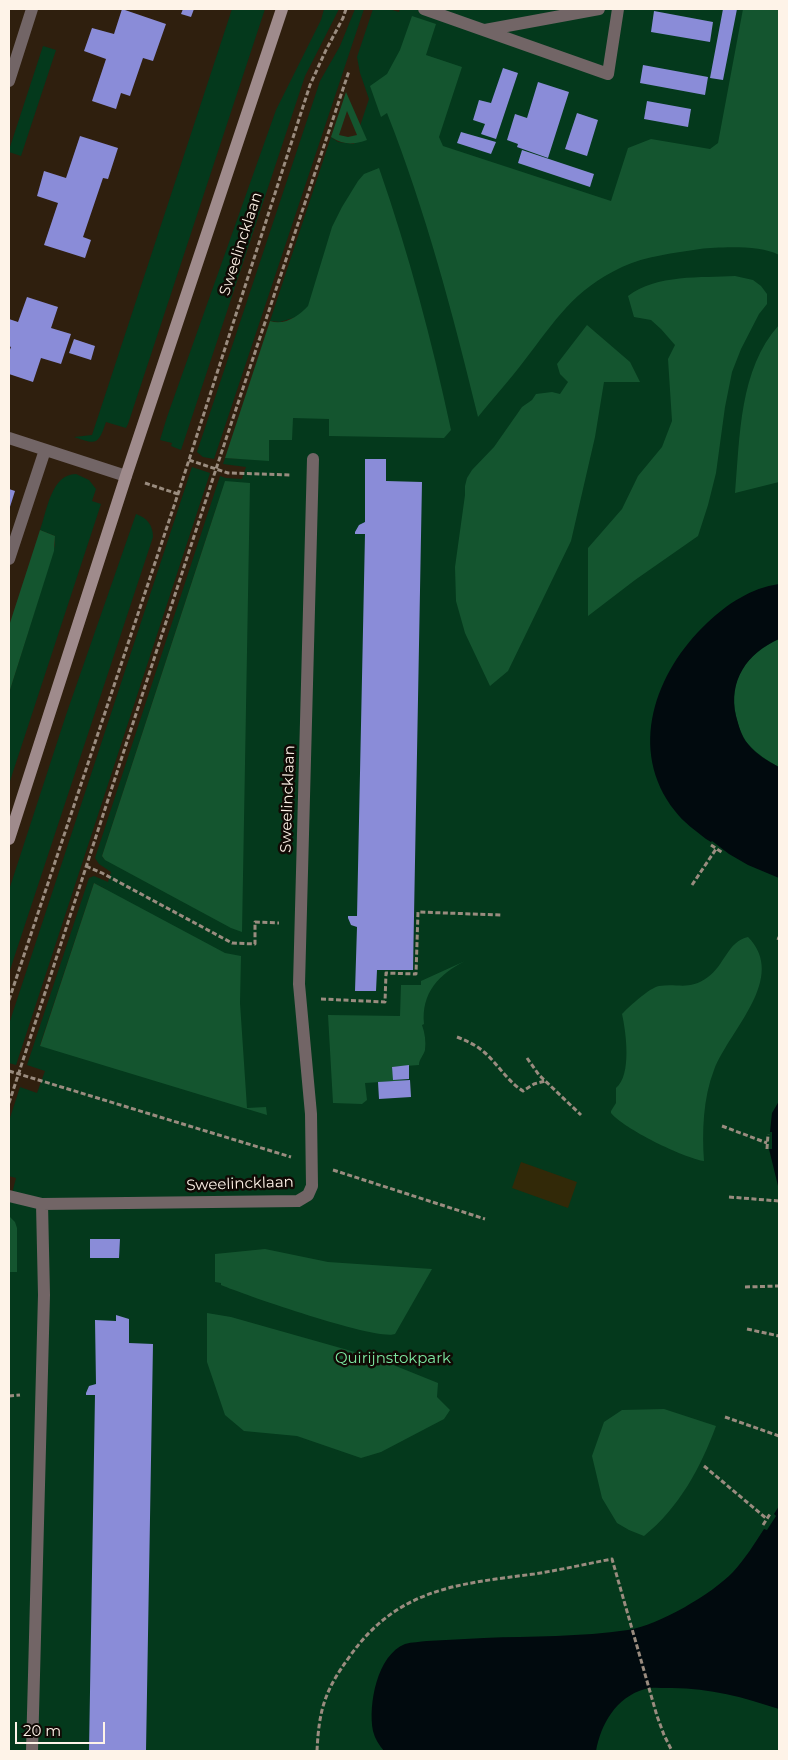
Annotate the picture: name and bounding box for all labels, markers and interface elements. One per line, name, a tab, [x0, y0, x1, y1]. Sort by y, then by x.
street label: Sweelincklaan	[216, 190, 266, 298]
street label: Sweelincklaan	[277, 745, 299, 853]
street label: Sweelincklaan	[186, 1173, 294, 1195]
park label: Quirijnstokpark	[335, 1350, 451, 1368]
scale bar	[18, 1712, 108, 1744]
text: 20 m	[23, 1721, 61, 1740]

